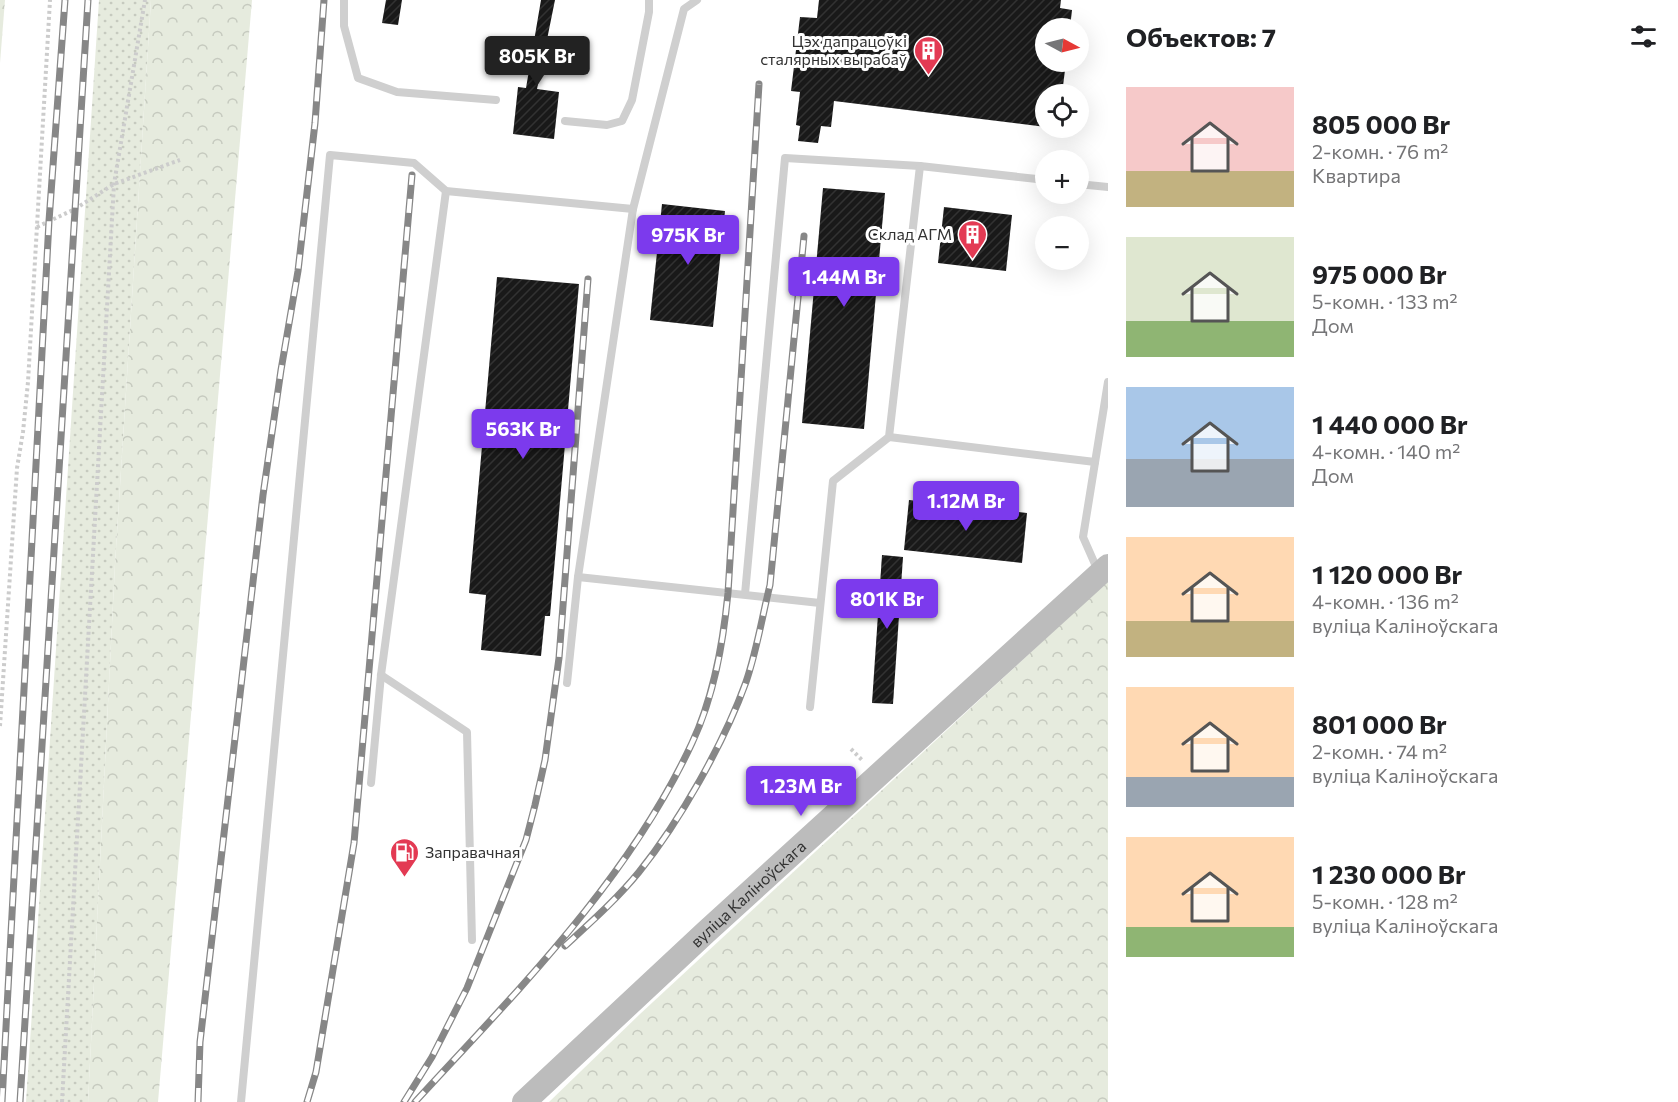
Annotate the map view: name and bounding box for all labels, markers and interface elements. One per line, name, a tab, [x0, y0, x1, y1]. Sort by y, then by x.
north arrow	[1035, 18, 1089, 72]
map controls	[1035, 18, 1089, 270]
icon: filters	[1627, 20, 1660, 53]
text: Объектов: 7	[1126, 21, 1276, 52]
place label: Цэх дапрацоўкі сталярных вырабаў	[760, 31, 907, 68]
building icon: Цэх дапрацоўкі сталярных вырабаў	[912, 34, 944, 76]
pin: 805K Br	[482, 36, 592, 87]
text: 805K Br	[499, 43, 575, 67]
button: locate	[1035, 84, 1089, 138]
text: 805 000 Br	[1312, 108, 1450, 139]
icon: home	[1174, 111, 1246, 183]
text: 2-комн. · 76 m²	[1312, 139, 1448, 163]
button: +	[1035, 150, 1089, 204]
text: Квартира	[1312, 163, 1401, 187]
pin: 975K Br	[633, 215, 743, 266]
button: −	[1035, 216, 1089, 270]
building icon: Склад АГМ	[957, 218, 989, 260]
text: 975K Br	[651, 222, 725, 246]
place label: Склад АГМ	[868, 224, 952, 243]
pin: 1.44M Br	[782, 257, 906, 308]
text: 975 000 Br	[1312, 258, 1447, 289]
icon: home	[1174, 261, 1246, 333]
text: 1.44M Br	[802, 264, 886, 288]
text: 5-комн. · 133 m²	[1312, 289, 1457, 313]
text: Дом	[1312, 313, 1354, 337]
text: 1 440 000 Br	[1312, 408, 1468, 439]
pin: 563K Br	[468, 409, 578, 460]
icon: home	[1174, 411, 1246, 483]
text: 563K Br	[486, 416, 560, 440]
text: 4-комн. · 140 m²	[1312, 439, 1460, 463]
text: Дом	[1312, 463, 1354, 487]
pin: 1.12M Br	[904, 481, 1028, 532]
text: 1.12M Br	[927, 488, 1005, 512]
text: 1 120 000 Br	[1312, 558, 1462, 589]
icon: home	[1174, 561, 1246, 633]
pin: 801K Br	[832, 579, 942, 630]
text: 801K Br	[850, 586, 924, 610]
text: 4-комн. · 136 m²	[1312, 589, 1459, 613]
text: вуліца Каліноўскага	[1312, 613, 1498, 637]
text: 801 000 Br	[1312, 708, 1447, 739]
icon: home	[1174, 711, 1246, 783]
text: 2-комн. · 74 m²	[1312, 739, 1447, 763]
text: вуліца Каліноўскага	[1312, 763, 1498, 787]
pin: 1.23M Br	[739, 766, 863, 817]
text: 1.23M Br	[760, 773, 842, 797]
fuel station icon: Заправачная	[388, 836, 420, 878]
street label: вуліца Каліноўскага	[686, 836, 809, 951]
place label: Заправачная	[425, 842, 520, 861]
text: 1 230 000 Br	[1312, 858, 1466, 889]
icon: home	[1174, 861, 1246, 933]
text: 5-комн. · 128 m²	[1312, 889, 1458, 913]
text: вуліца Каліноўскага	[1312, 913, 1498, 937]

